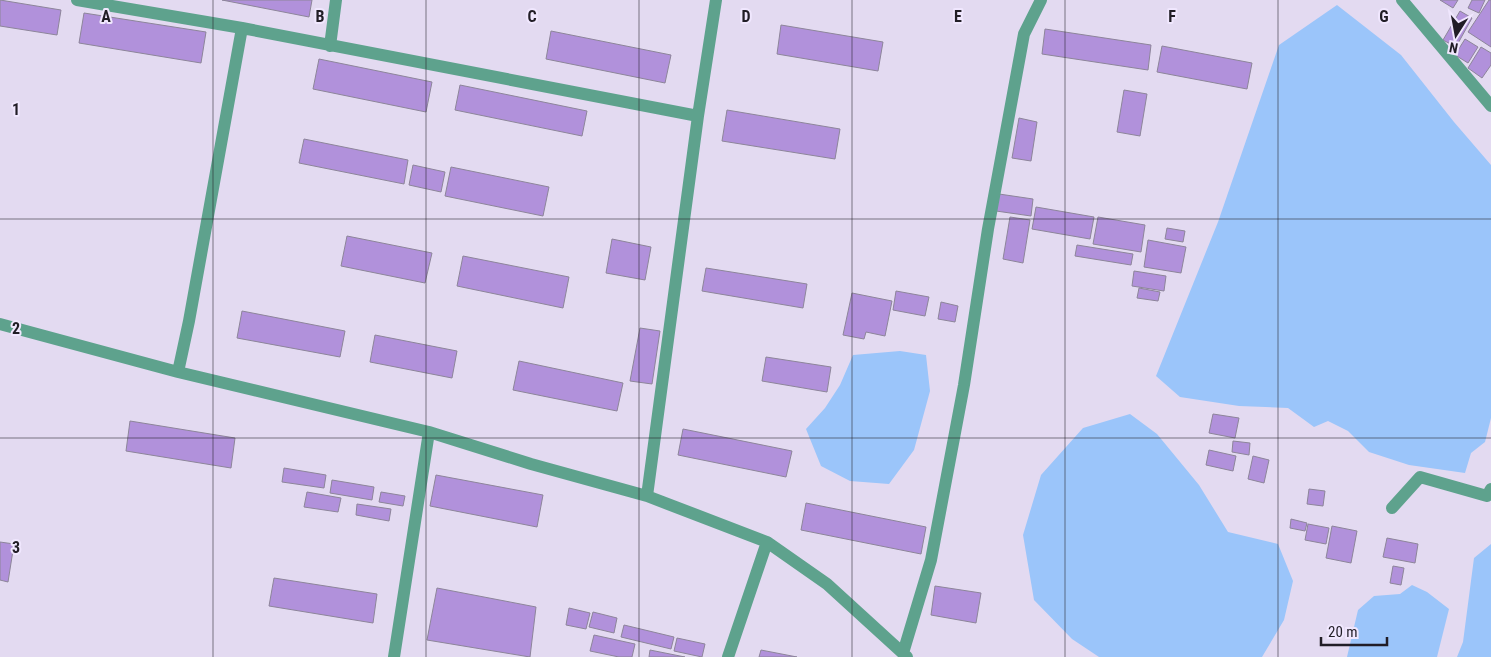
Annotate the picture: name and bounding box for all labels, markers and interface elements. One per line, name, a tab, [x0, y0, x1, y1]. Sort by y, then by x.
text: A	[101, 7, 111, 26]
text: B	[316, 7, 325, 26]
text: C	[527, 7, 537, 26]
text: D	[741, 7, 751, 26]
text: E	[954, 7, 962, 26]
text: F	[1168, 7, 1176, 26]
text: G	[1379, 7, 1389, 26]
north arrow	[1431, 10, 1481, 60]
text: N	[1448, 39, 1459, 56]
text: 1	[12, 100, 20, 119]
text: 2	[12, 319, 20, 338]
text: 3	[12, 538, 20, 557]
scale bar	[1321, 614, 1387, 646]
text: 20 m	[1328, 623, 1358, 641]

